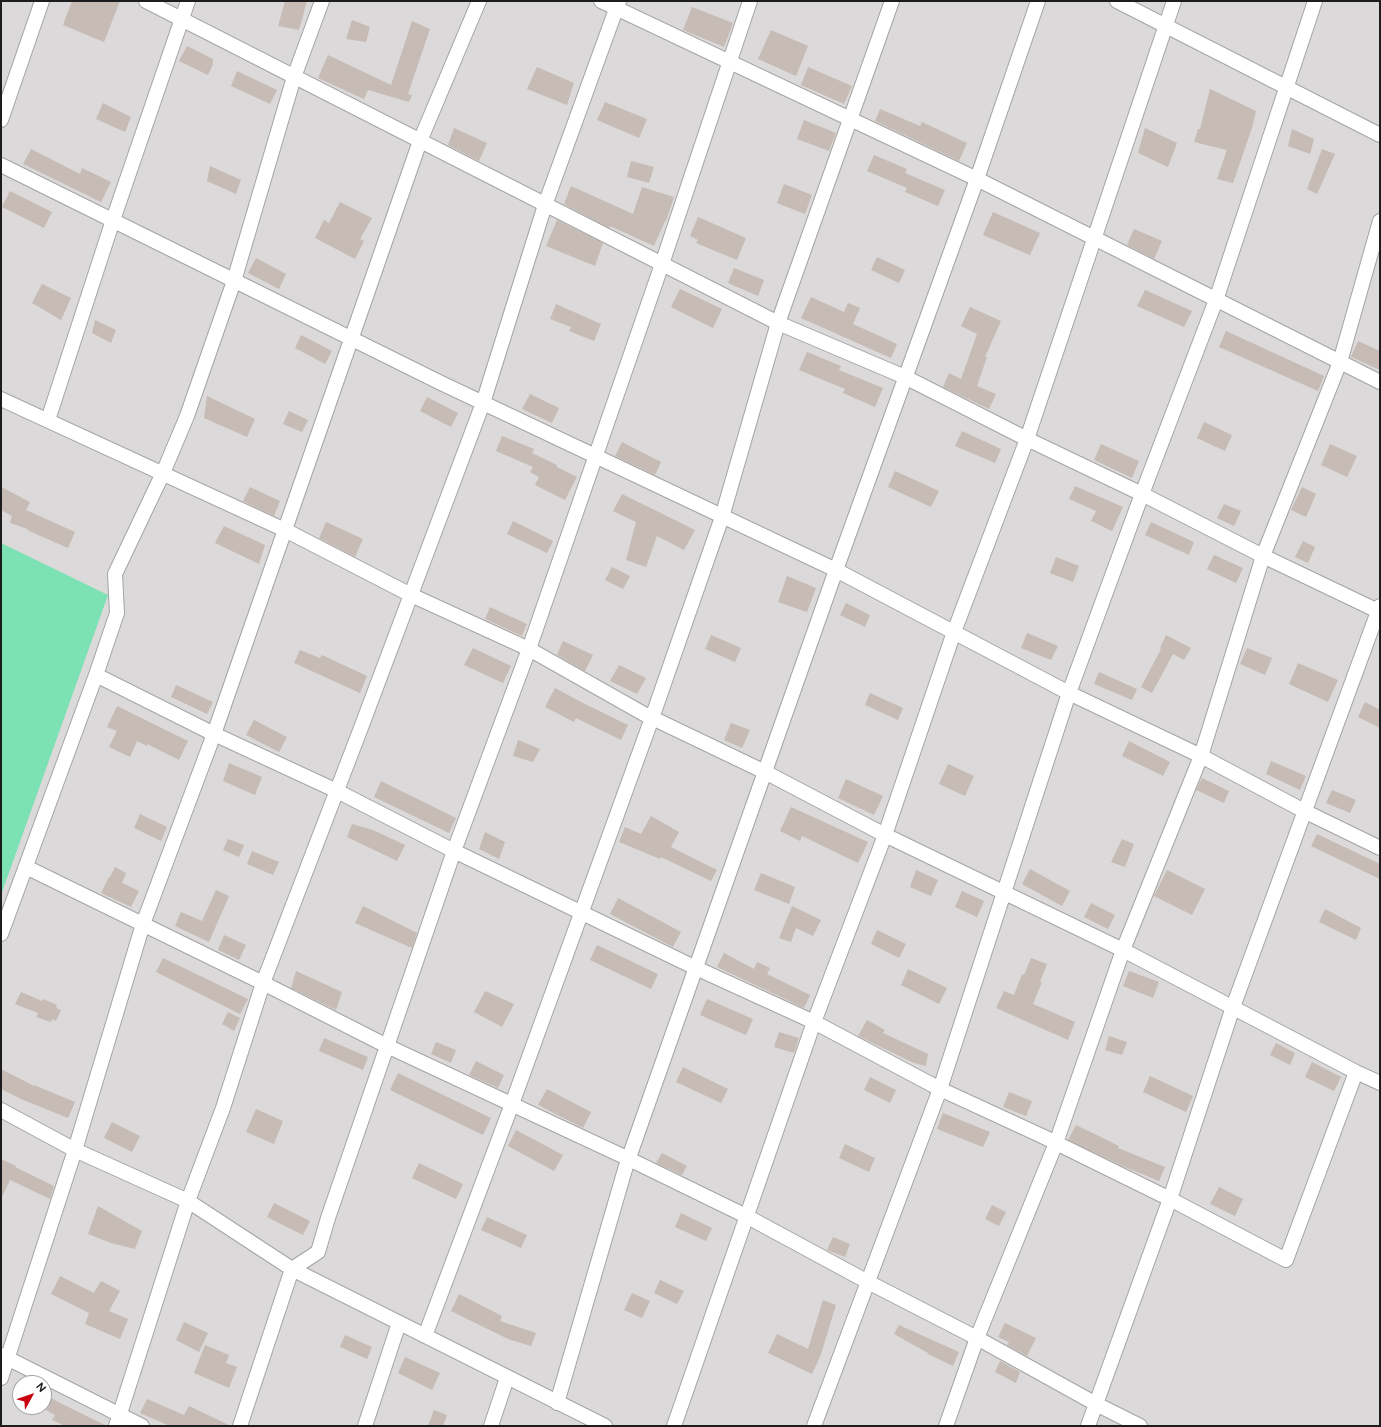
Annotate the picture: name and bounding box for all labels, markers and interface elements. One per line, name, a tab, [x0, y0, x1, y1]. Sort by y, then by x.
north arrow	[12, 1375, 52, 1415]
text: N	[33, 1380, 49, 1395]

